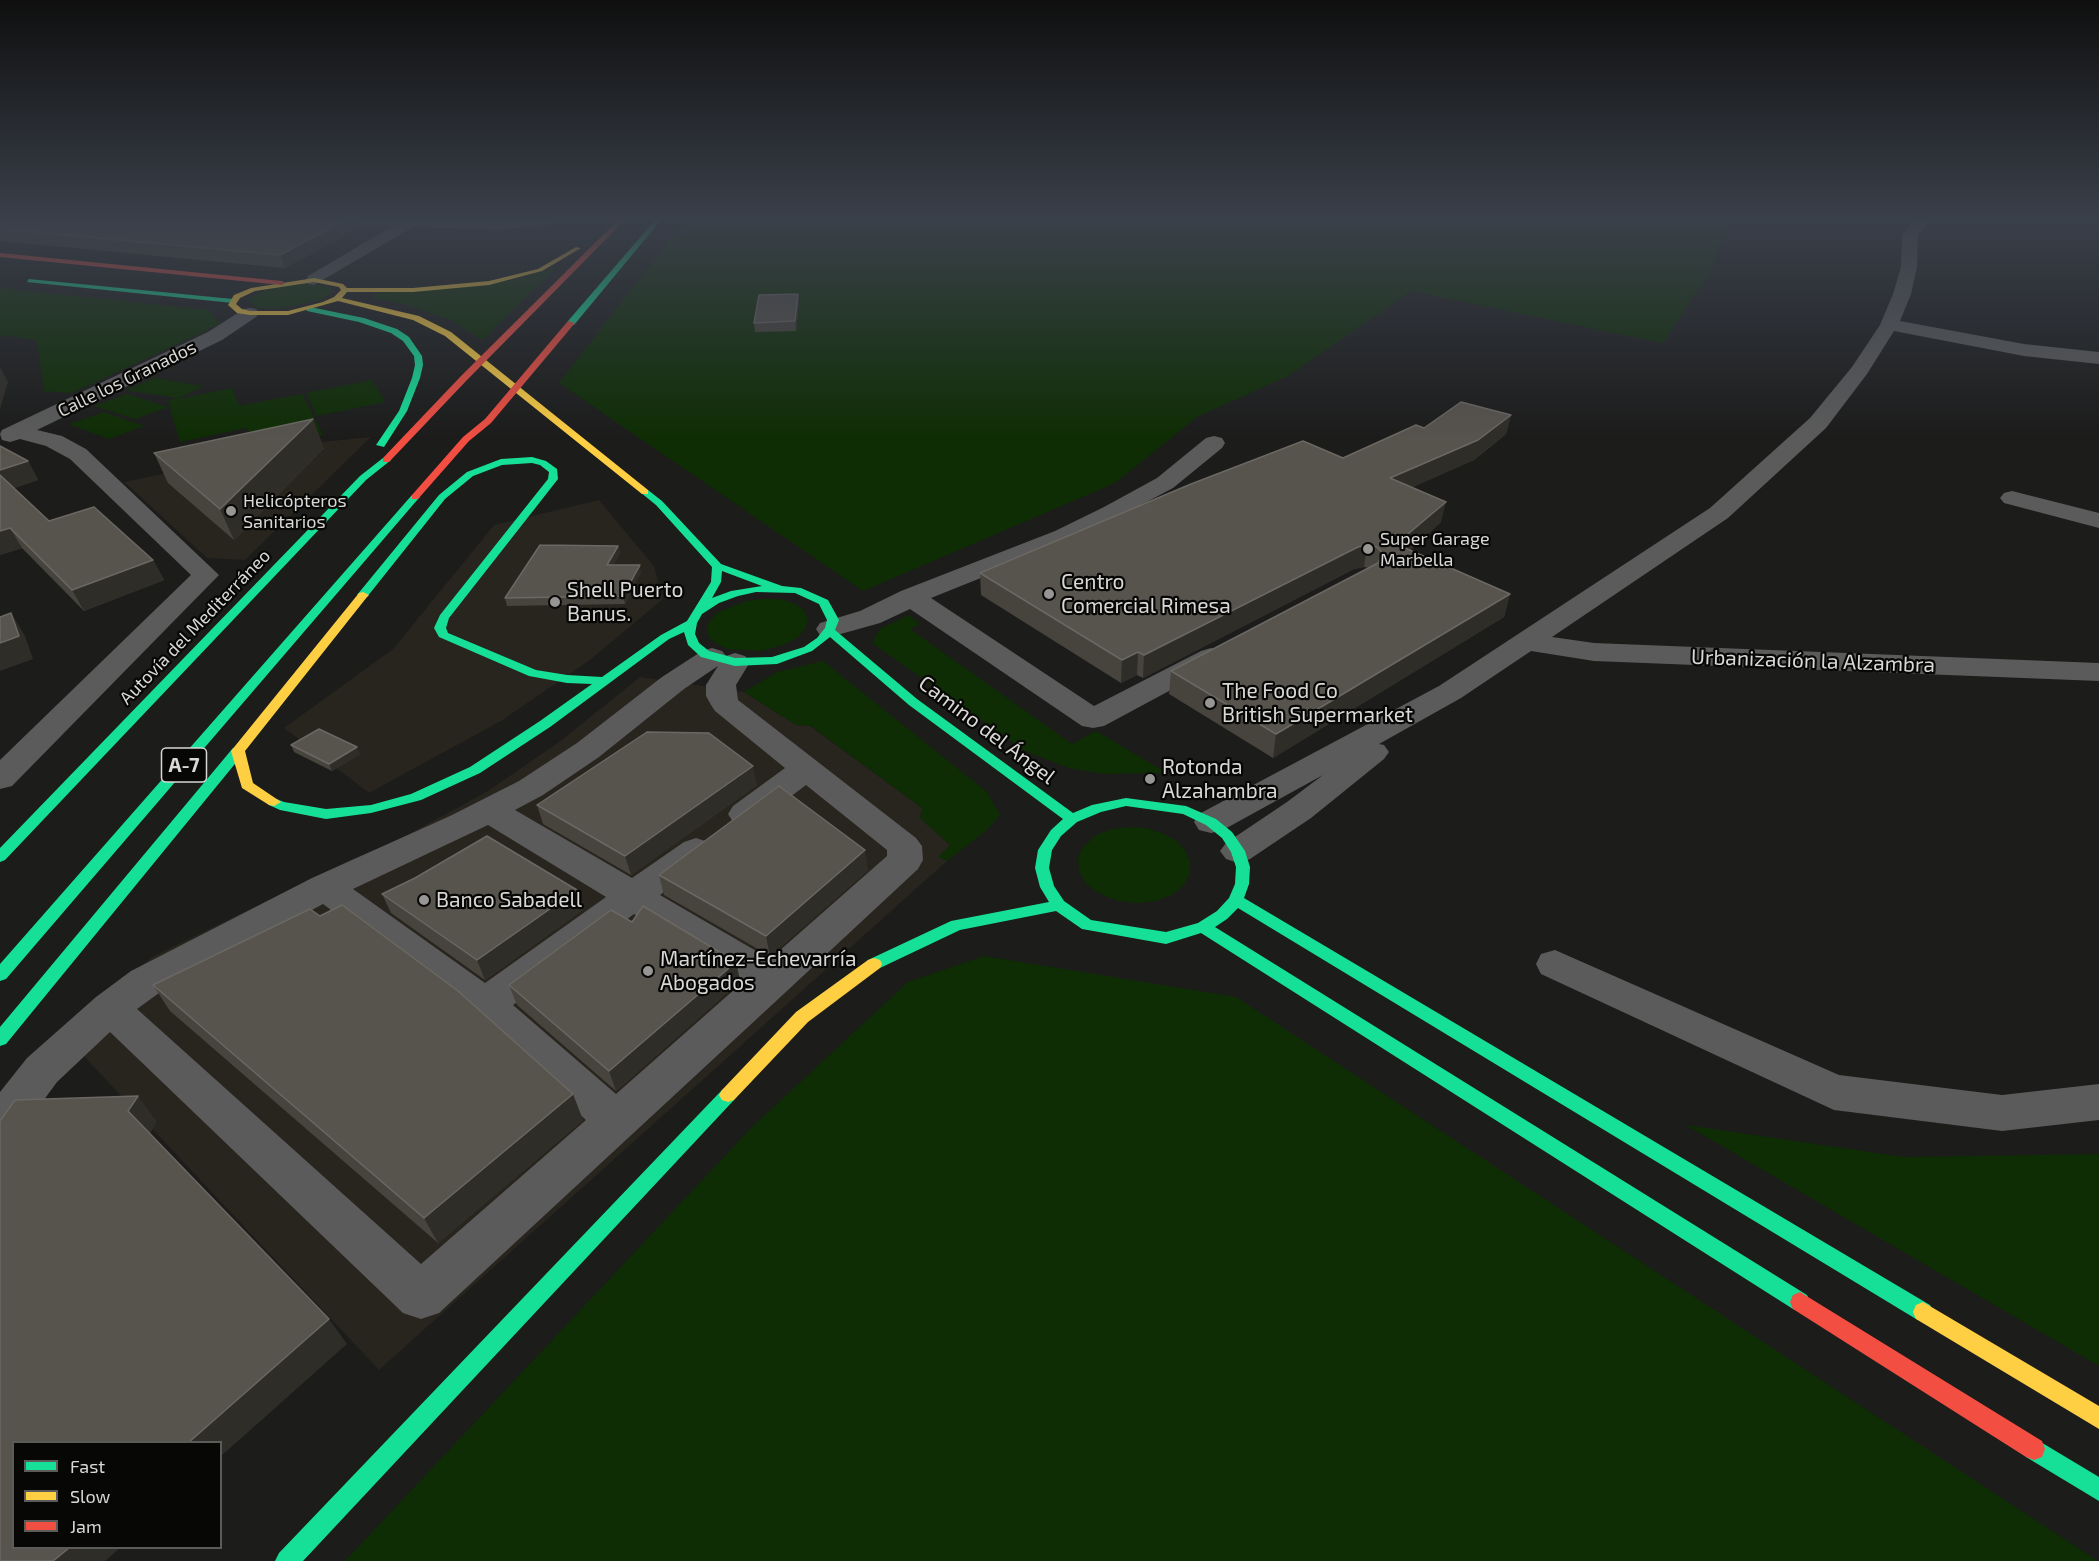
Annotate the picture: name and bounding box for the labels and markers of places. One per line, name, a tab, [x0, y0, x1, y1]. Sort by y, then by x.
place label: Helicópteros Sanitarios	[243, 490, 347, 532]
marker: Helicópteros Sanitarios	[224, 504, 238, 518]
place label: Super Garage Marbella	[1380, 528, 1490, 570]
marker: Super Garage Marbella	[1361, 542, 1375, 556]
place label: Centro Comercial Rimesa	[1061, 569, 1231, 619]
place label: Shell Puerto Banus.	[567, 577, 683, 627]
marker: Centro Comercial Rimesa	[1042, 587, 1056, 601]
marker: Shell Puerto Banus.	[548, 595, 562, 609]
place label: The Food Co British Supermarket	[1222, 678, 1413, 728]
marker: The Food Co British Supermarket	[1203, 696, 1217, 710]
place label: Rotonda Alzahambra	[1162, 754, 1278, 804]
marker: Rotonda Alzahambra	[1143, 772, 1157, 786]
place label: Banco Sabadell	[436, 887, 582, 913]
marker: Banco Sabadell	[417, 893, 431, 907]
place label: Martínez-Echevarría Abogados	[660, 946, 856, 996]
marker: Martínez-Echevarría Abogados	[641, 964, 655, 978]

